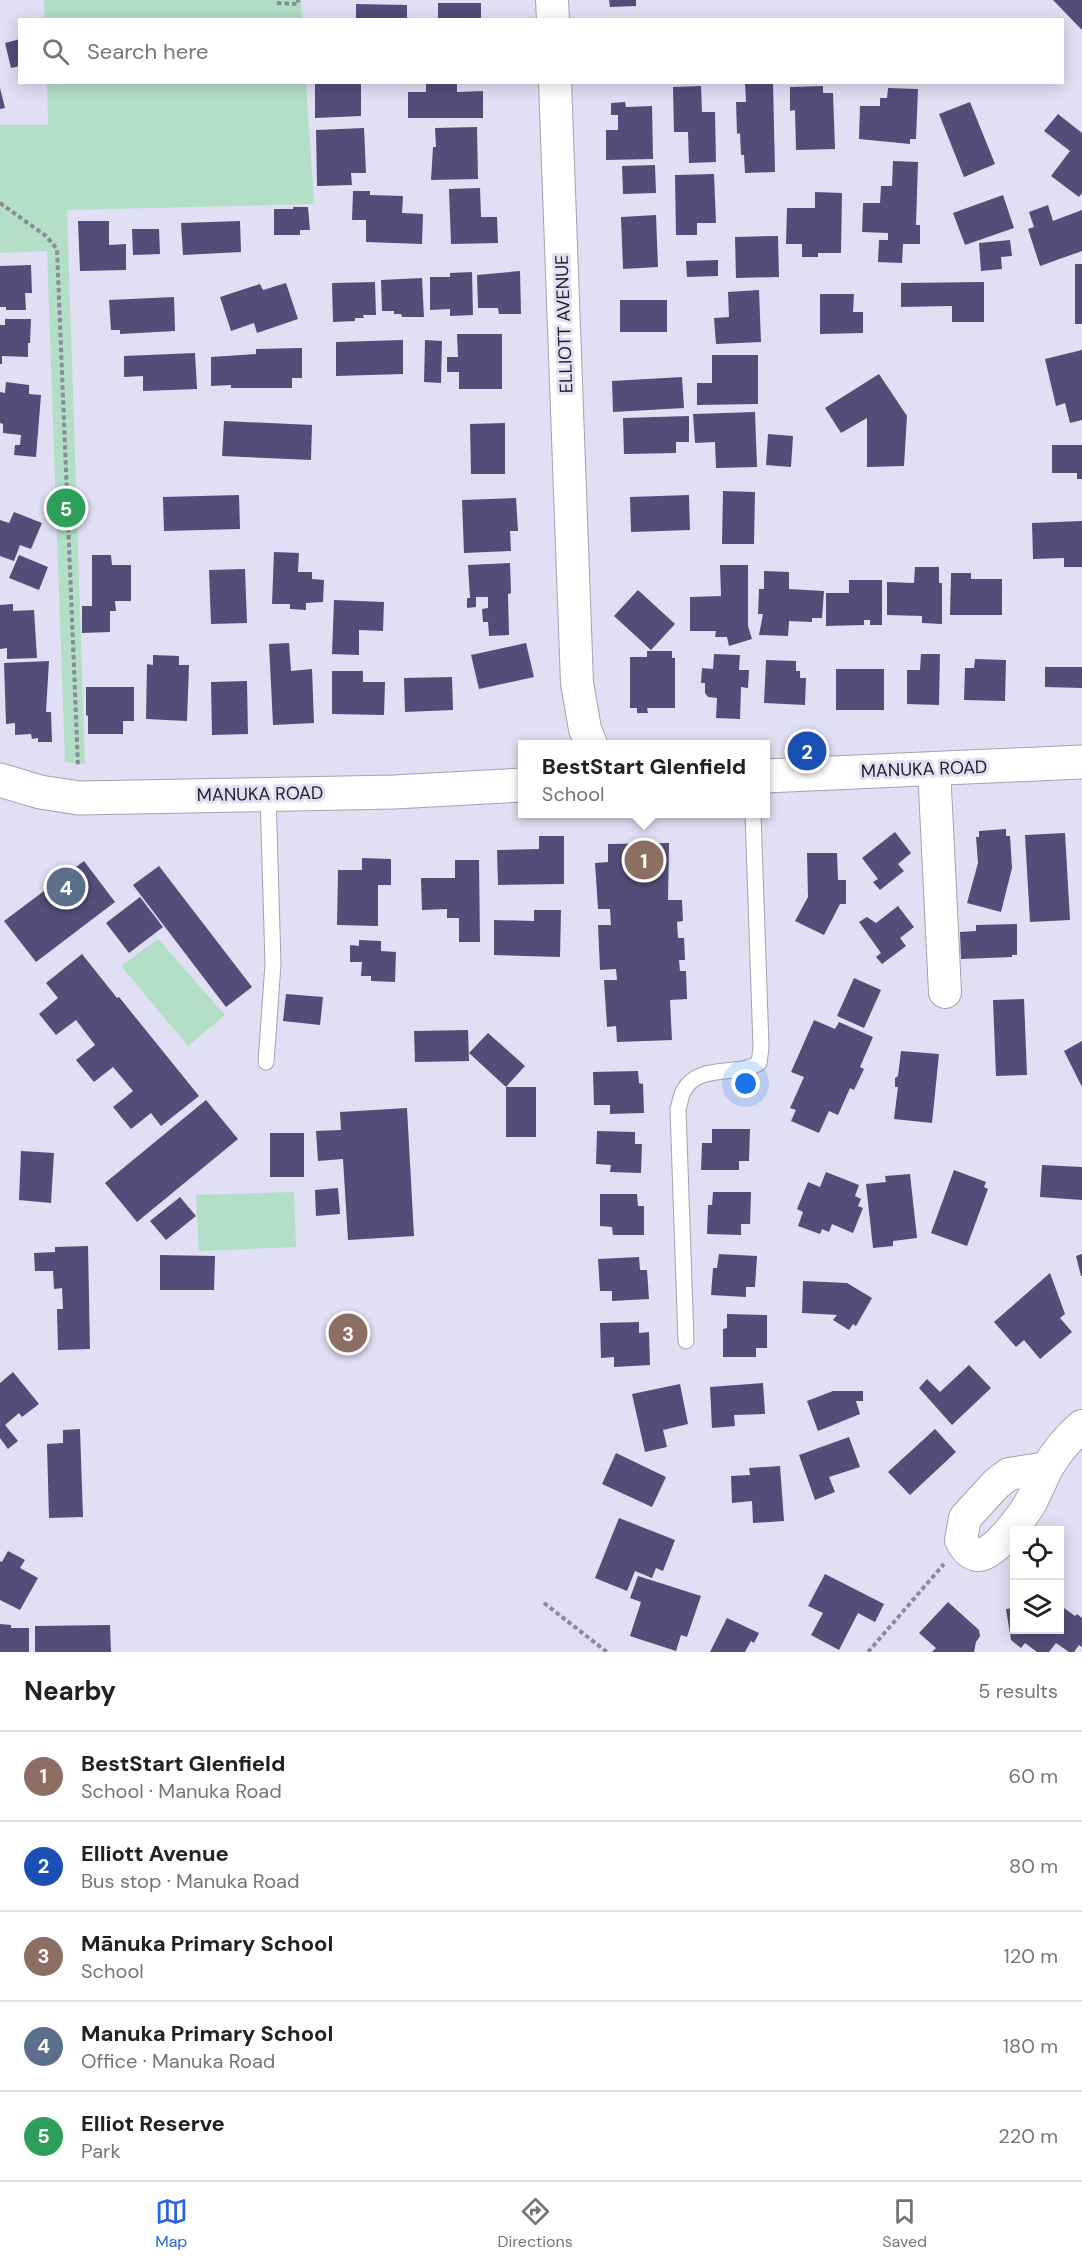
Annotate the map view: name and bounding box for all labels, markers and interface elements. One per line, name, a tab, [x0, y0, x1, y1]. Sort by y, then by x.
search box	[18, 18, 1064, 84]
icon: search	[39, 35, 72, 68]
text: Search here	[87, 37, 208, 66]
street label: ELLIOTT AVENUE	[550, 254, 578, 394]
pin: 5	[46, 486, 86, 530]
pin: 2	[788, 728, 826, 774]
popup	[518, 740, 770, 818]
text: BestStart Glenfield	[542, 752, 746, 781]
street label: MANUKA ROAD	[860, 755, 988, 783]
street label: MANUKA ROAD	[196, 781, 324, 807]
text: School	[542, 781, 605, 807]
pin: 1	[624, 838, 664, 882]
pin: 4	[46, 864, 86, 910]
your location	[731, 1069, 760, 1098]
pin: 3	[328, 1310, 368, 1356]
map controls	[1010, 1526, 1064, 1634]
button: locate	[1010, 1526, 1064, 1580]
button: layers	[1010, 1580, 1064, 1634]
text: Nearby	[24, 1674, 116, 1708]
text: 5 results	[978, 1678, 1058, 1704]
text: BestStart Glenfield	[81, 1749, 285, 1778]
text: 1	[40, 1763, 47, 1789]
text: 60 m	[1009, 1763, 1058, 1789]
text: School · Manuka Road	[81, 1778, 282, 1804]
text: Elliott Avenue	[81, 1839, 229, 1868]
text: 2	[38, 1853, 49, 1879]
text: 80 m	[1009, 1853, 1058, 1879]
text: Bus stop · Manuka Road	[81, 1868, 299, 1894]
text: Mānuka Primary School	[81, 1929, 333, 1958]
text: 3	[37, 1943, 50, 1969]
text: 120 m	[1004, 1943, 1058, 1969]
text: School	[81, 1958, 144, 1984]
text: Manuka Primary School	[81, 2019, 333, 2048]
text: 4	[37, 2033, 50, 2059]
text: 180 m	[1003, 2033, 1058, 2059]
text: Office · Manuka Road	[81, 2048, 275, 2074]
text: Elliot Reserve	[81, 2109, 225, 2138]
text: 5	[37, 2123, 50, 2149]
text: 220 m	[998, 2123, 1058, 2149]
text: Park	[81, 2138, 121, 2164]
tab: Map	[155, 2195, 188, 2252]
tab: Directions	[497, 2195, 573, 2252]
tab: Saved	[882, 2195, 927, 2252]

